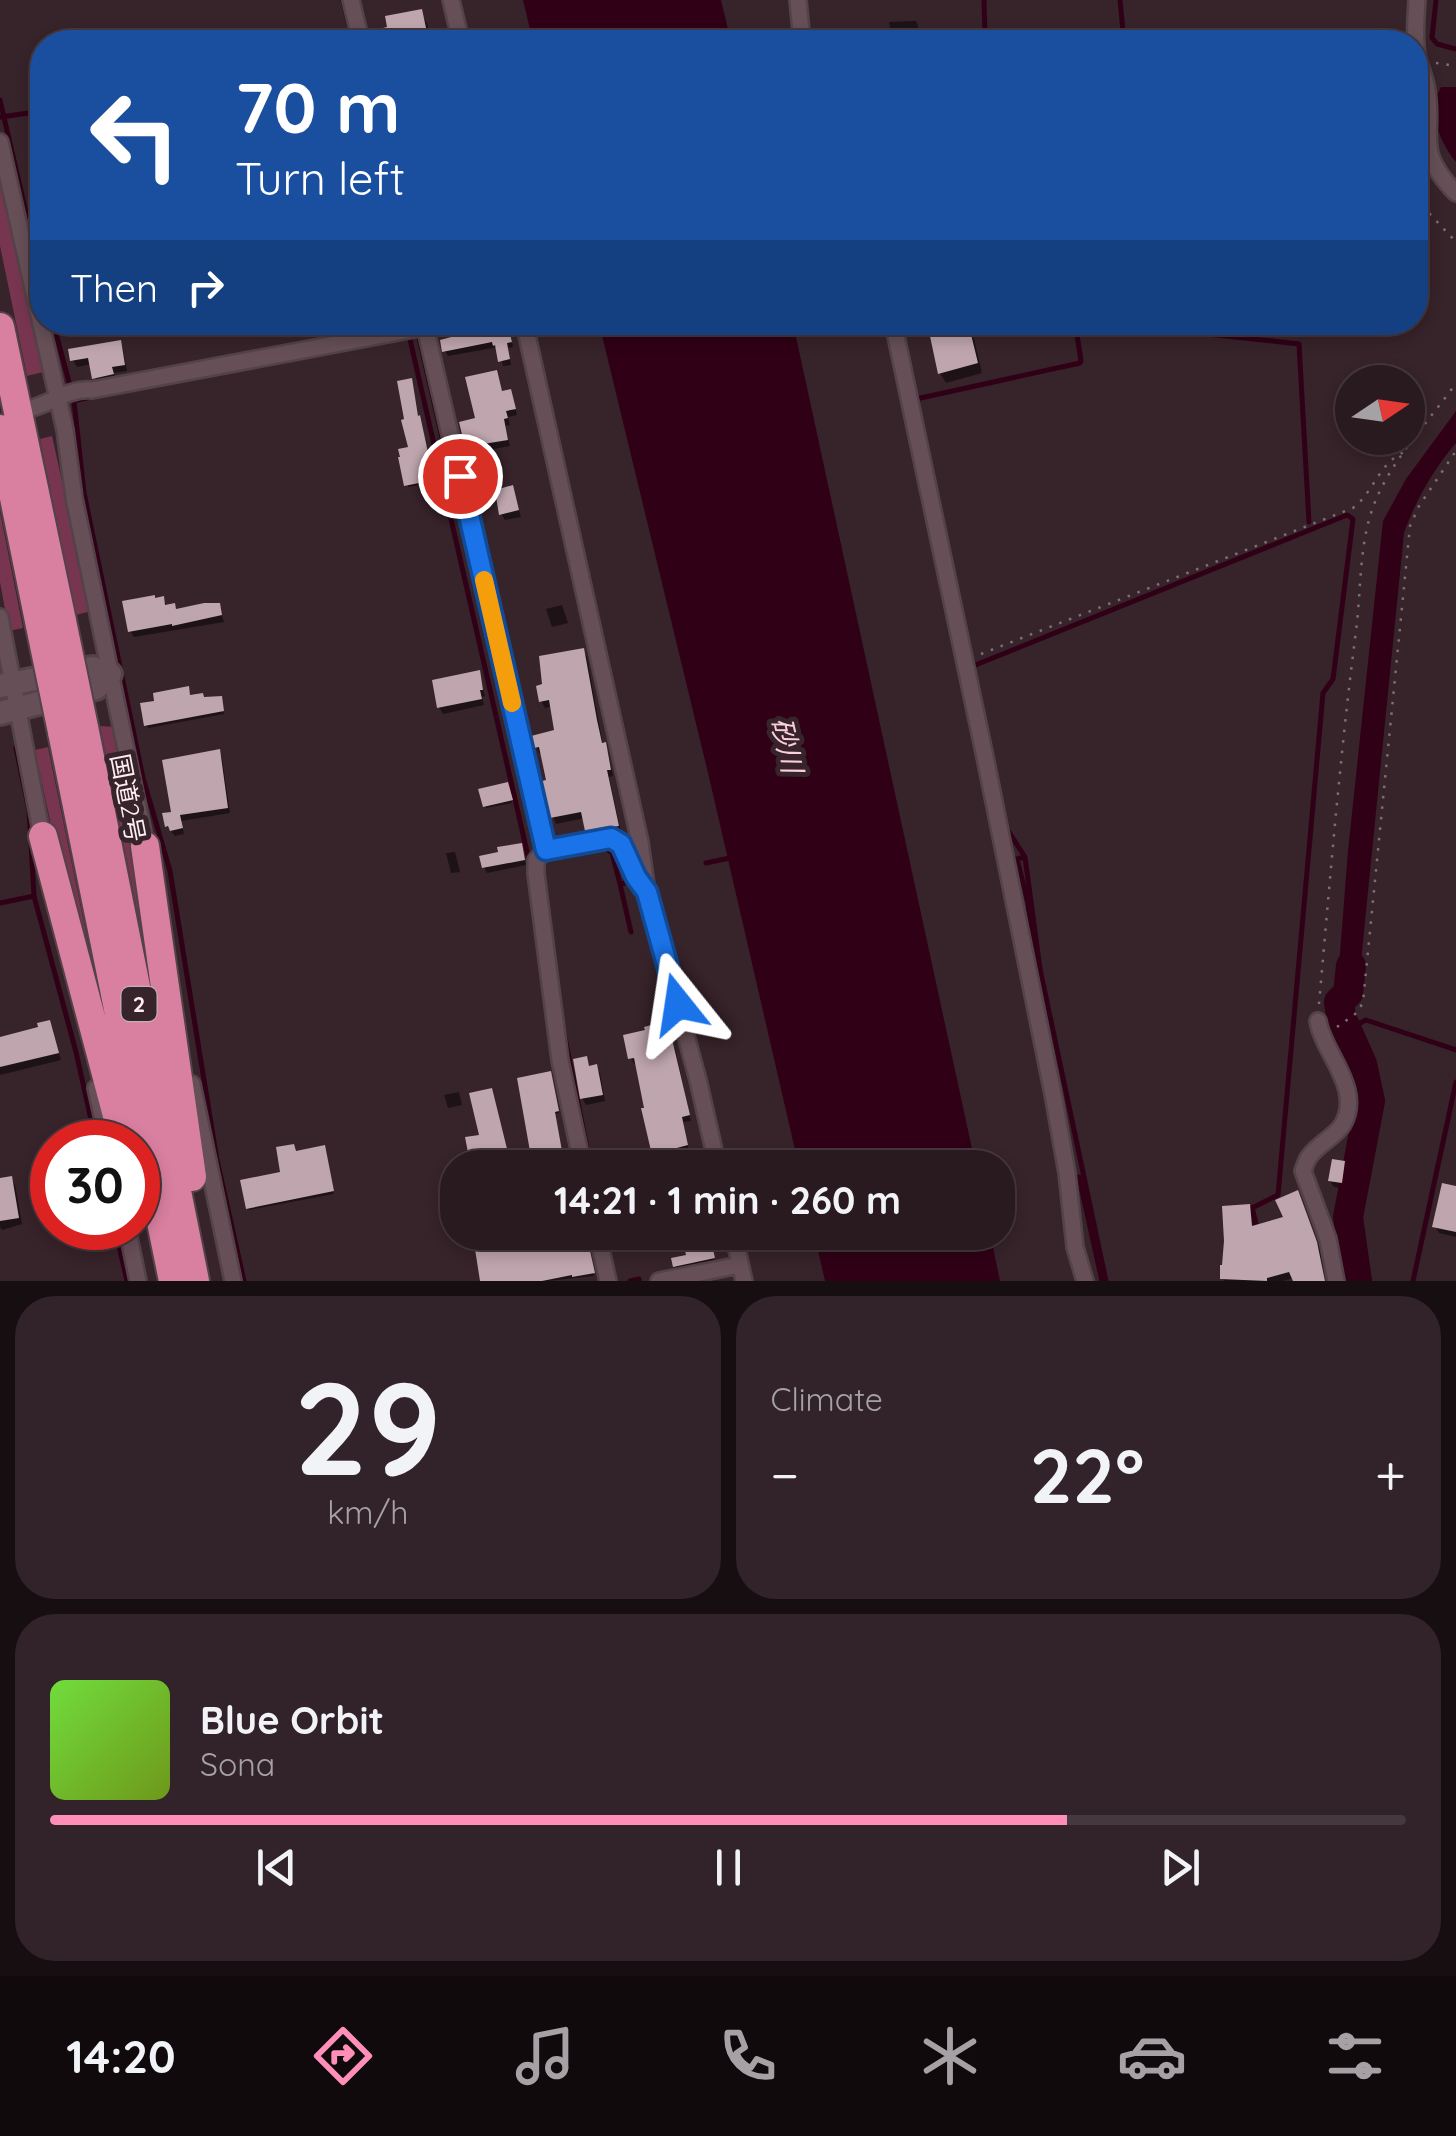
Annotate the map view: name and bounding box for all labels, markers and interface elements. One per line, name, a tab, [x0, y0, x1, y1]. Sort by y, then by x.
text: 70 m	[235, 63, 401, 151]
icon: left	[70, 70, 200, 200]
text: Turn left	[235, 150, 405, 206]
icon: right	[178, 260, 233, 315]
text: Then	[70, 264, 158, 312]
north arrow	[1335, 365, 1425, 455]
map controls	[1335, 365, 1425, 455]
pin	[418, 434, 503, 519]
icon: arrive	[433, 449, 488, 504]
water label: 砂川	[764, 714, 812, 779]
street label: 国道2号	[105, 751, 152, 844]
position arrow	[626, 952, 730, 1056]
road number: 2	[122, 987, 156, 1021]
speed limit sign: 30	[30, 1120, 160, 1250]
text: 14:21 · 1 min · 260 m	[554, 1176, 901, 1224]
text: 29	[294, 1345, 442, 1508]
text: Climate	[771, 1379, 883, 1419]
text: 22°	[1030, 1428, 1144, 1522]
text: −	[771, 1440, 799, 1509]
text: +	[1375, 1440, 1406, 1509]
text: km/h	[327, 1492, 408, 1532]
text: Blue Orbit	[200, 1696, 384, 1744]
text: Sona	[200, 1744, 275, 1784]
icon: previous	[249, 1840, 304, 1895]
icon: pause	[701, 1840, 756, 1895]
icon: next	[1153, 1840, 1208, 1895]
icon: directions	[308, 2021, 378, 2091]
icon: music	[510, 2021, 580, 2091]
icon: phone	[713, 2021, 783, 2091]
icon: climate	[915, 2021, 985, 2091]
icon: car	[1117, 2021, 1187, 2091]
icon: filters	[1320, 2021, 1390, 2091]
text: 14:20	[66, 2028, 176, 2084]

